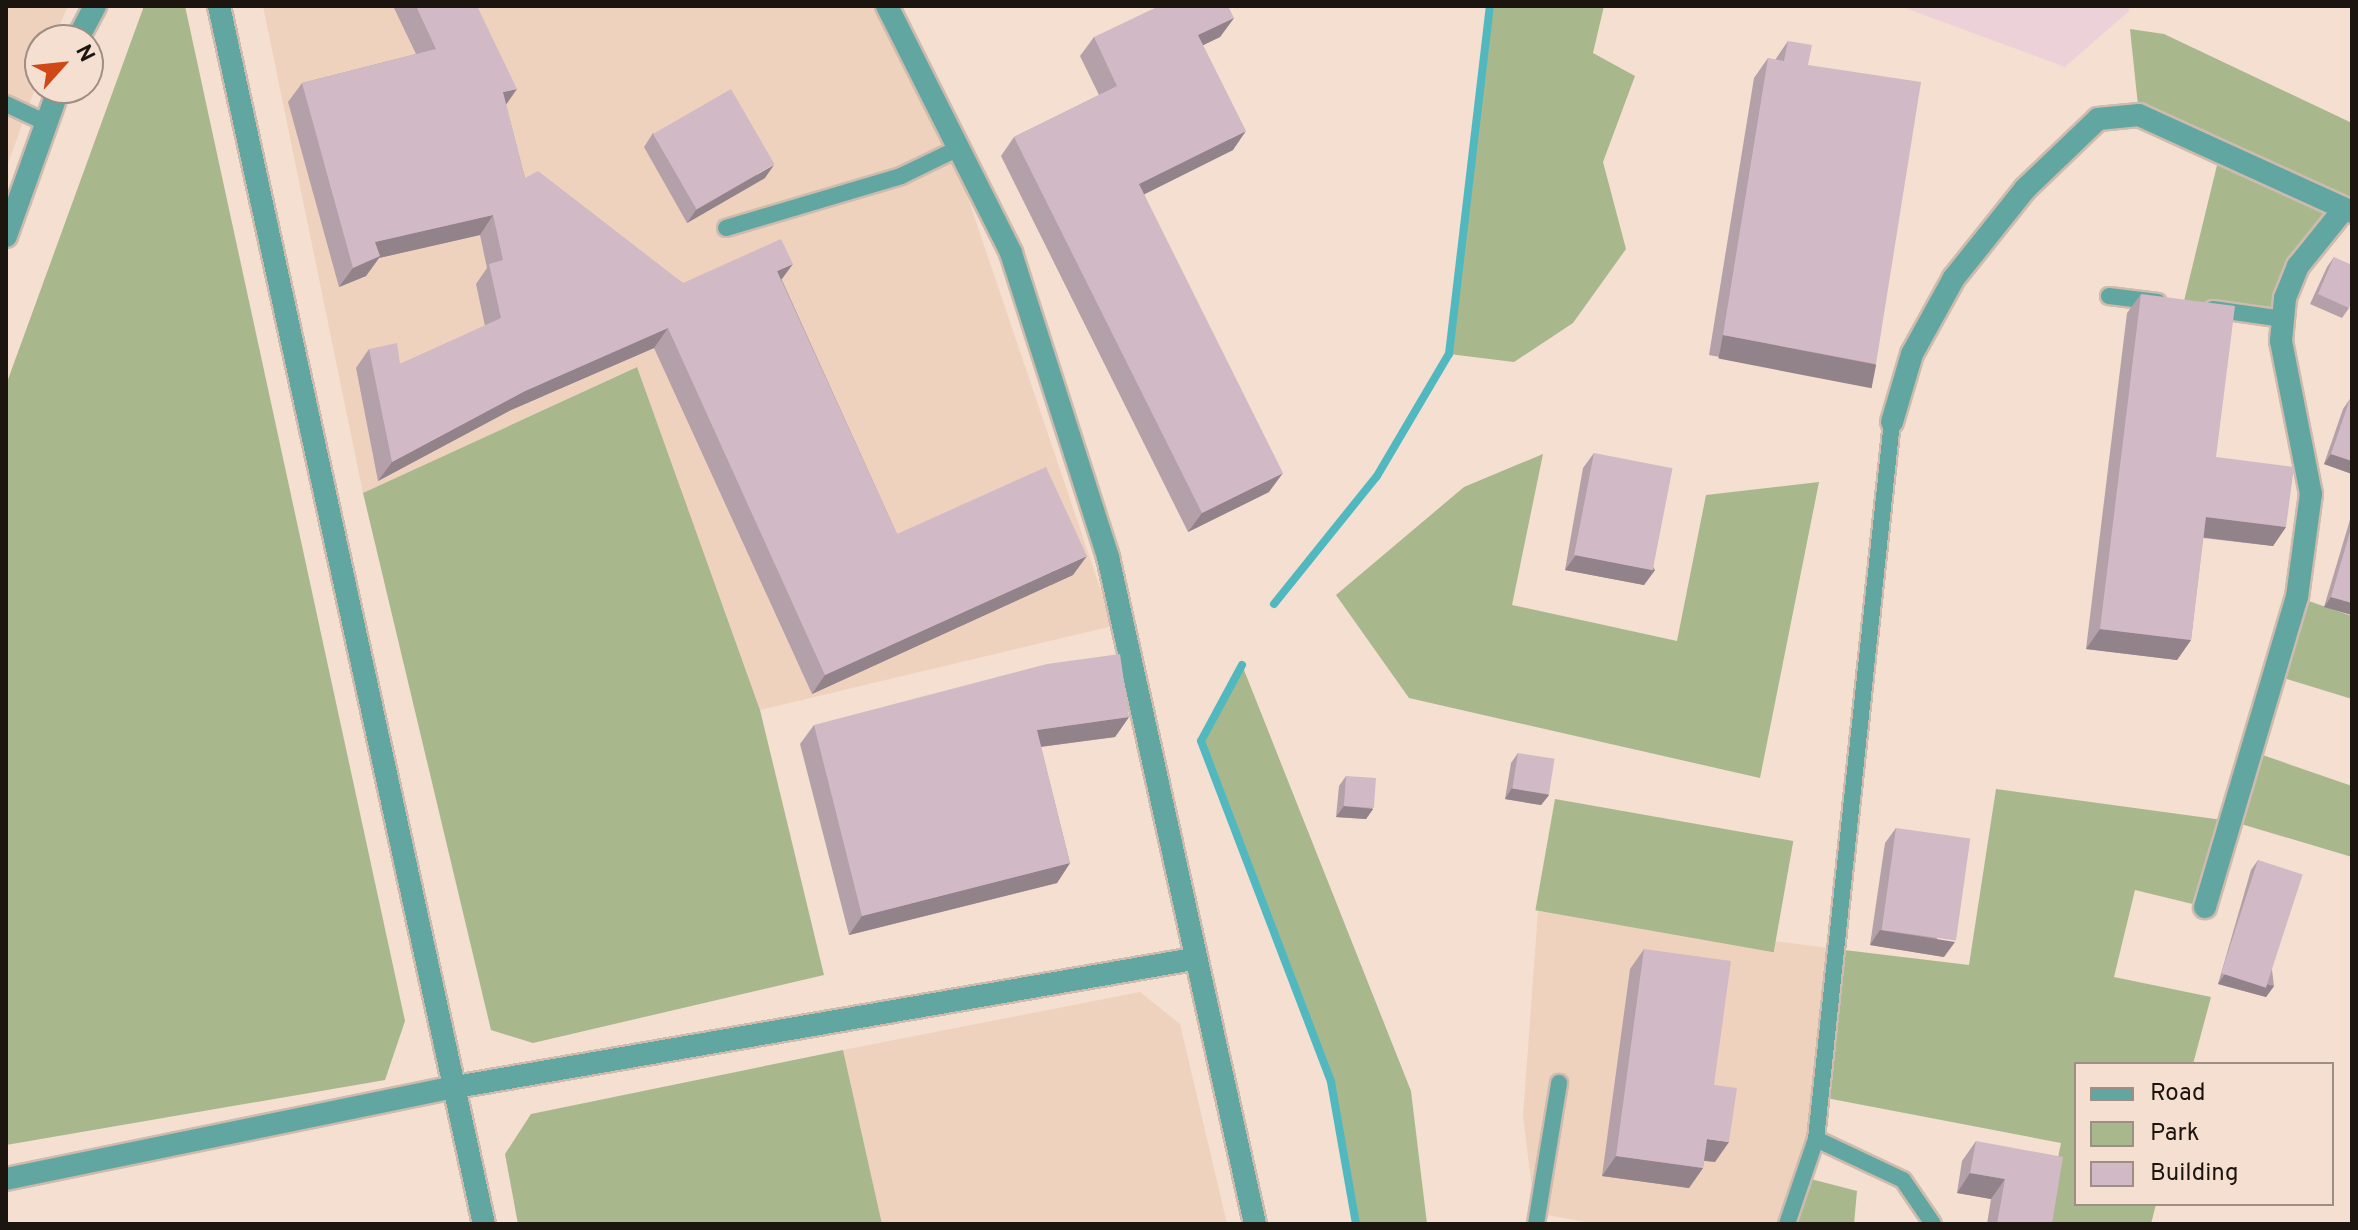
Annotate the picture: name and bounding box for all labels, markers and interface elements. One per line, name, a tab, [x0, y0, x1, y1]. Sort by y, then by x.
north arrow	[24, 24, 104, 104]
text: N	[68, 41, 100, 67]
legend	[2074, 1062, 2334, 1206]
text: Road	[2150, 1079, 2206, 1109]
text: Park	[2150, 1119, 2200, 1149]
text: Building	[2150, 1159, 2239, 1189]

